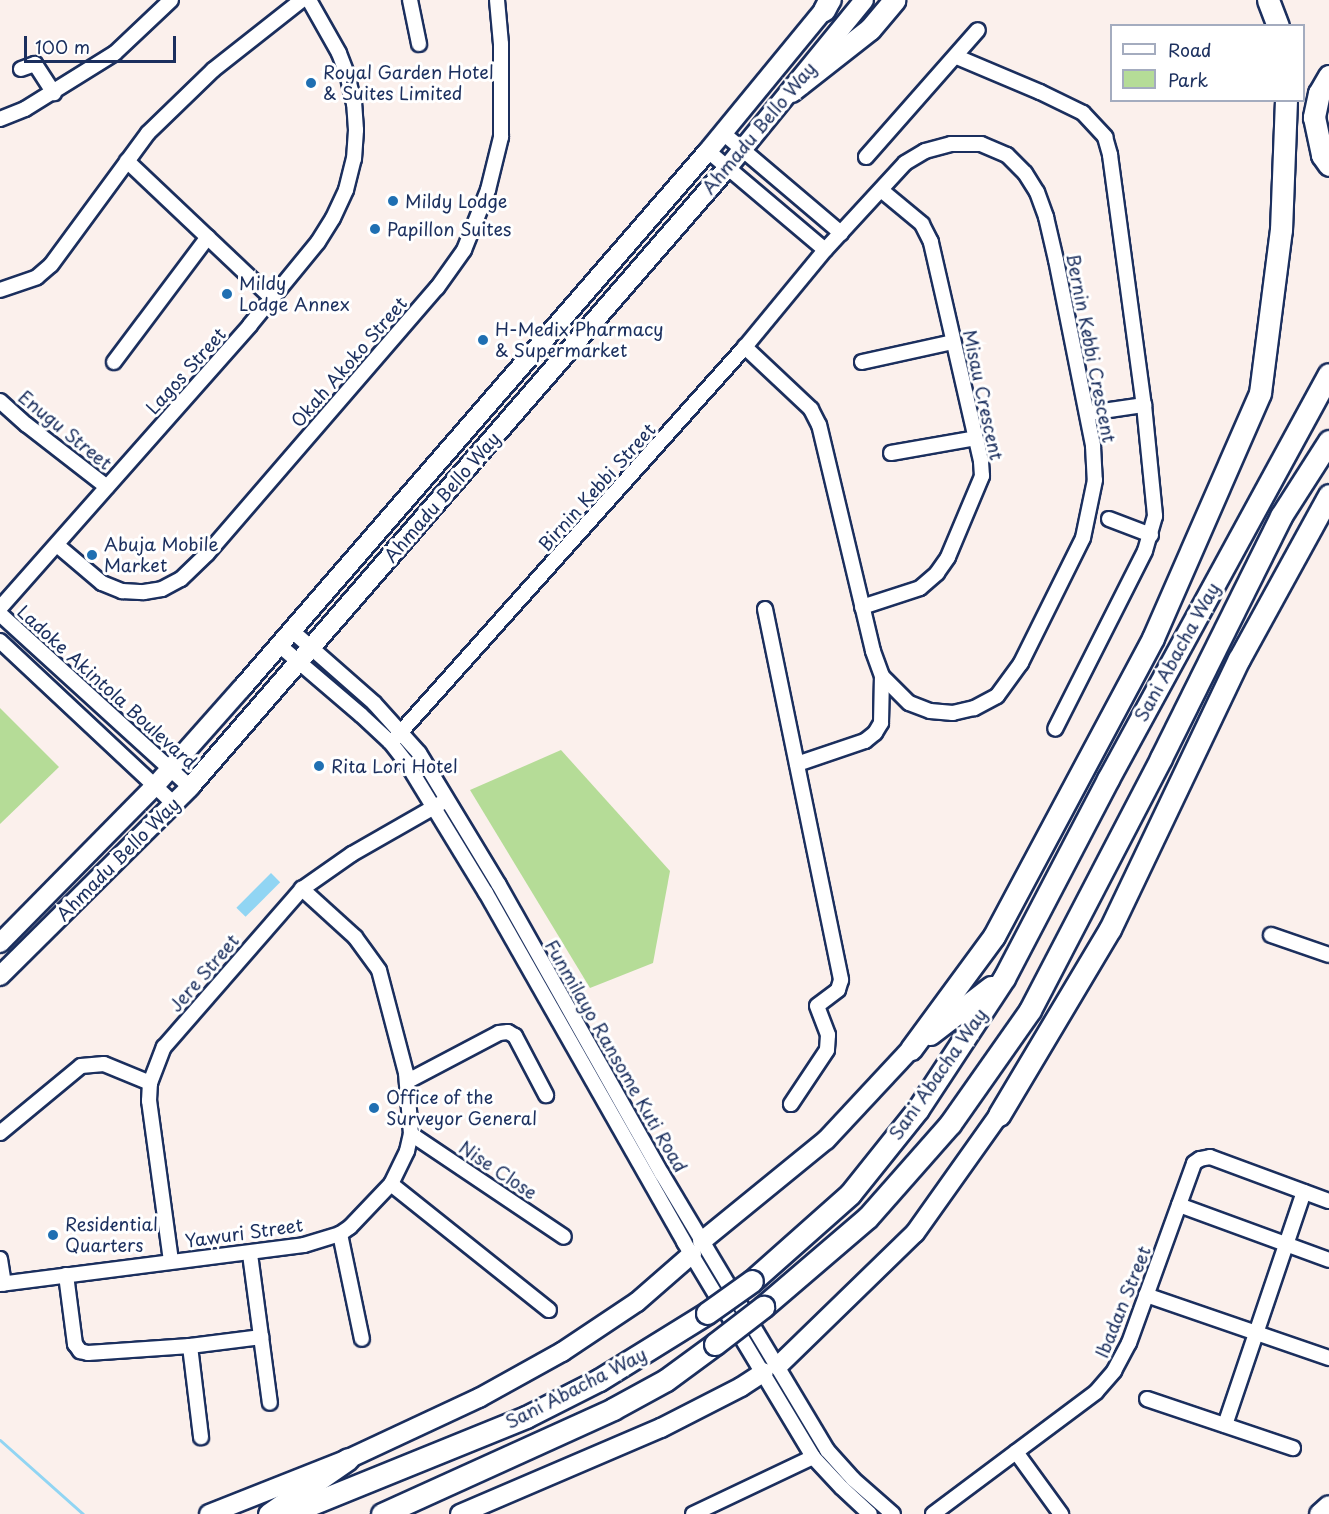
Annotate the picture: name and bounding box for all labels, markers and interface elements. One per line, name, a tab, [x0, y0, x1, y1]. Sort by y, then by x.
scale bar	[27, 24, 178, 62]
legend	[1110, 24, 1305, 102]
text: 100 m	[35, 33, 90, 60]
text: Road	[1168, 36, 1212, 63]
street label: Ahmadu Bello Way	[697, 57, 821, 199]
place label: Royal Garden Hotel & Suites Limited	[323, 62, 493, 104]
text: Park	[1168, 66, 1208, 93]
marker: Royal Garden Hotel & Suites Limited	[304, 76, 318, 90]
place label: Mildy Lodge	[405, 190, 507, 212]
marker: Mildy Lodge	[386, 194, 400, 208]
place label: Papillon Suites	[387, 218, 513, 240]
marker: Papillon Suites	[368, 222, 382, 236]
street label: Bernin Kebbi Crescent	[1062, 251, 1120, 445]
place label: Mildy Lodge Annex	[239, 273, 350, 316]
marker: Mildy Lodge Annex	[220, 287, 234, 301]
street label: Okah Akoko Street	[286, 292, 412, 432]
place label: H-Medix Pharmacy & Supermarket	[495, 319, 664, 362]
street label: Lagos Street	[141, 323, 231, 419]
street label: Misau Crescent	[959, 327, 1007, 463]
marker: H-Medix Pharmacy & Supermarket	[476, 333, 490, 347]
street label: Enugu Street	[14, 386, 116, 474]
street label: Birnin Kebbi Street	[534, 419, 660, 555]
street label: Ahmadu Bello Way	[379, 427, 505, 567]
place label: Abuja Mobile Market	[104, 534, 218, 576]
marker: Abuja Mobile Market	[85, 548, 99, 562]
street label: Sani Abacha Way	[1130, 579, 1224, 725]
street label: Ladoke Akintola Boulevard	[13, 601, 201, 773]
place label: Rita Lori Hotel	[331, 755, 457, 777]
marker: Rita Lori Hotel	[312, 759, 326, 773]
street label: Ahmadu Bello Way	[52, 793, 184, 925]
street label: Jere Street	[164, 929, 244, 1017]
street label: Funmilayo Ransome Kuti Road	[541, 936, 691, 1176]
street label: Sani Abacha Way	[885, 1004, 991, 1144]
place label: Office of the Surveyor General	[386, 1087, 537, 1130]
marker: Office of the Surveyor General	[367, 1101, 381, 1115]
street label: Nise Close	[455, 1136, 541, 1204]
place label: Residential Quarters	[65, 1214, 158, 1256]
street label: Yawuri Street	[183, 1214, 305, 1252]
marker: Residential Quarters	[46, 1228, 60, 1242]
street label: Ibadan Street	[1091, 1243, 1155, 1361]
street label: Sani Abacha Way	[502, 1343, 650, 1433]

